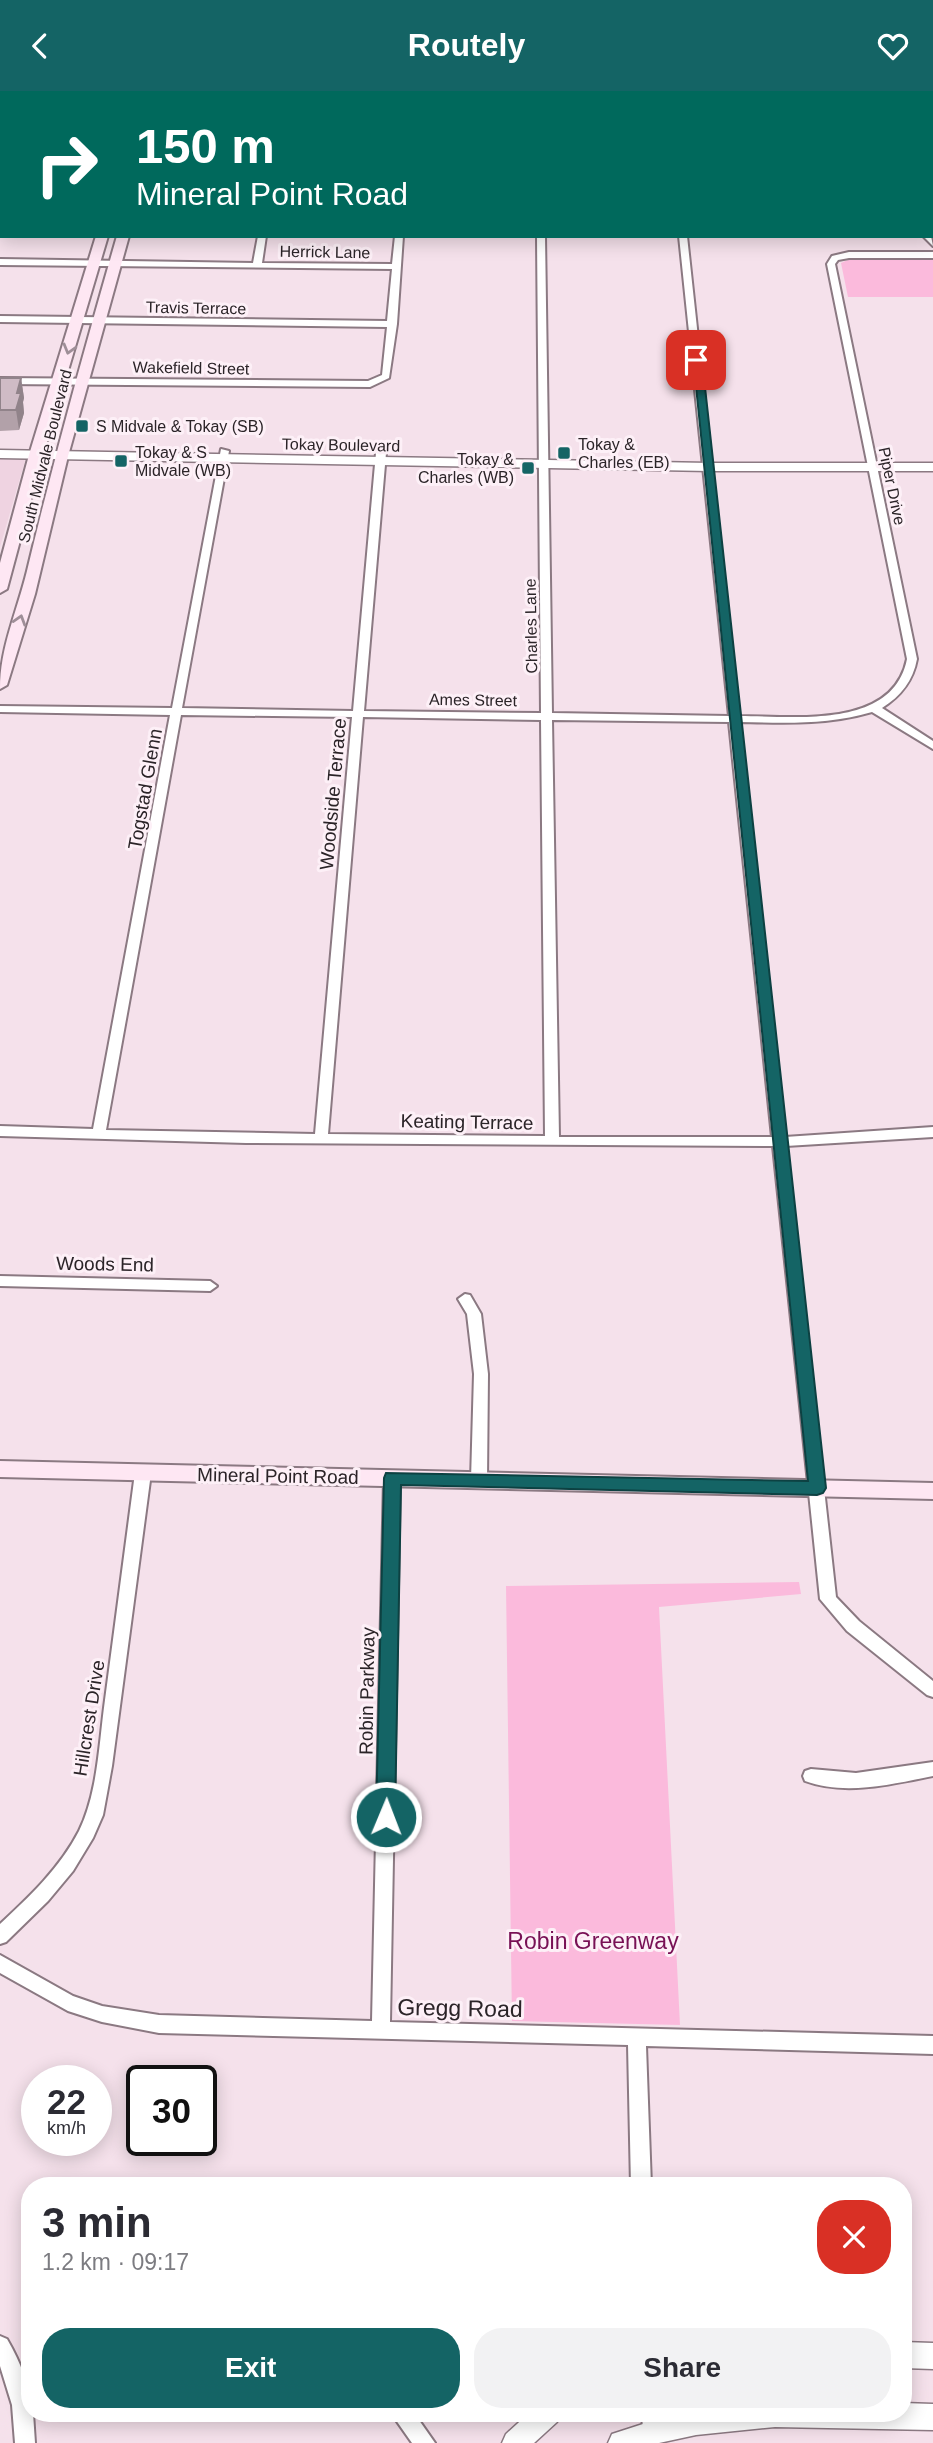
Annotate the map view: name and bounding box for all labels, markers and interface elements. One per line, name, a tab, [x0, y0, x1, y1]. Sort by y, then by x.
icon: back	[21, 27, 59, 65]
text: Routely	[408, 27, 525, 63]
icon: heart	[874, 27, 912, 65]
icon: right	[21, 119, 112, 210]
text: 150 m	[136, 119, 275, 173]
text: Mineral Point Road	[136, 176, 408, 212]
street label: Herrick Lane	[280, 243, 371, 261]
street label: Travis Terrace	[146, 299, 246, 317]
pin	[666, 330, 726, 390]
icon: arrive	[677, 341, 715, 379]
one-way arrow	[63, 343, 78, 355]
street label: Wakefield Street	[132, 358, 250, 378]
street label: South Midvale Boulevard	[15, 368, 75, 544]
marker: S Midvale & Tokay (SB)	[74, 418, 90, 434]
place label: S Midvale & Tokay (SB)	[96, 418, 264, 435]
street label: Tokay Boulevard	[282, 435, 400, 455]
place label: Tokay & Charles (EB)	[578, 436, 670, 471]
place label: Tokay & S Midvale (WB)	[135, 444, 231, 479]
marker: Tokay & Charles (EB)	[556, 445, 572, 461]
street label: Piper Drive	[875, 446, 909, 527]
place label: Tokay & Charles (WB)	[418, 451, 514, 486]
marker: Tokay & S Midvale (WB)	[113, 453, 129, 469]
marker: Tokay & Charles (WB)	[520, 460, 536, 476]
street label: Charles Lane	[522, 578, 540, 674]
one-way arrow	[12, 614, 27, 626]
street label: Ames Street	[429, 691, 518, 709]
street label: Woodside Terrace	[316, 717, 350, 871]
street label: Togstad Glenn	[124, 727, 166, 851]
street label: Keating Terrace	[400, 1110, 534, 1134]
street label: Woods End	[56, 1253, 154, 1275]
street label: Mineral Point Road	[197, 1464, 359, 1488]
street label: Robin Parkway	[355, 1626, 379, 1755]
street label: Hillcrest Drive	[69, 1658, 109, 1778]
position arrow	[349, 1780, 423, 1854]
park label: Robin Greenway	[507, 1928, 679, 1954]
street label: Gregg Road	[397, 1994, 523, 2022]
speed limit sign: 30	[126, 2065, 217, 2156]
text: 22	[47, 2082, 86, 2121]
text: km/h	[47, 2118, 86, 2138]
text: 3 min	[42, 2199, 152, 2246]
button: close	[817, 2200, 891, 2274]
text: 1.2 km · 09:17	[42, 2249, 189, 2275]
button: Exit	[42, 2328, 460, 2408]
button: Share	[474, 2328, 891, 2408]

